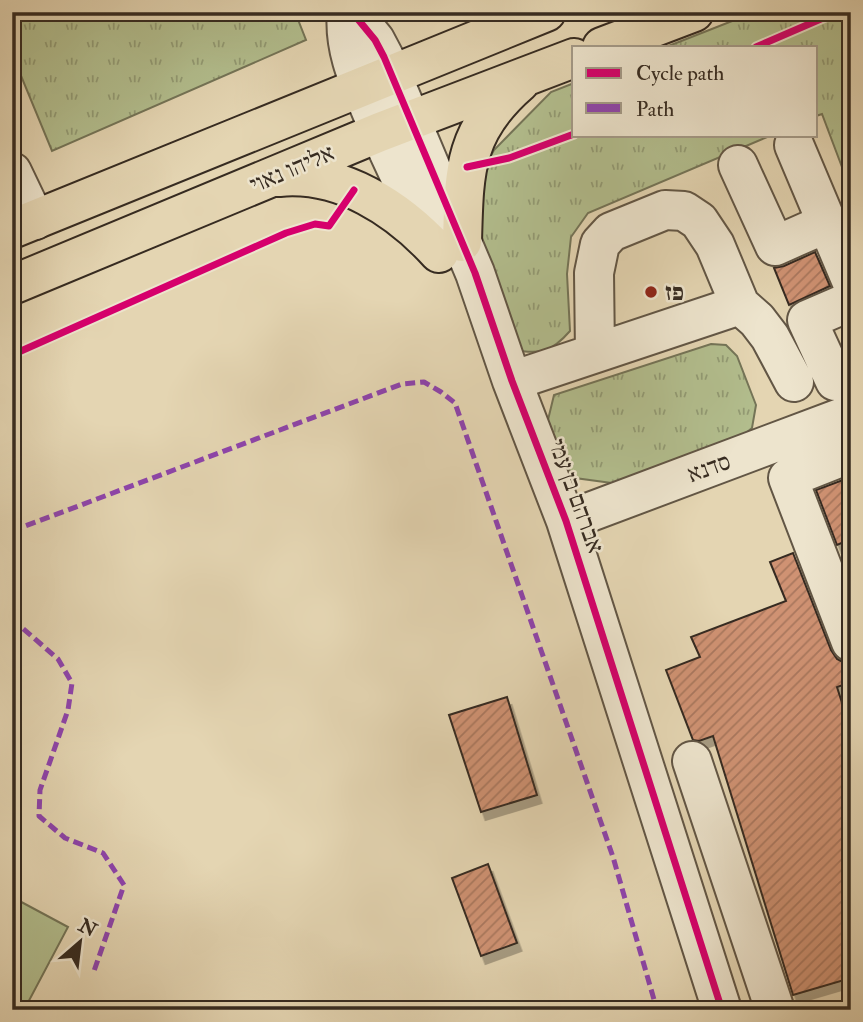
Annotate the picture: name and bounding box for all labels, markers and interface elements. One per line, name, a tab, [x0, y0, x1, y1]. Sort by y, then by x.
legend	[572, 46, 818, 136]
text: Cycle path	[636, 60, 724, 87]
text: Path	[636, 96, 674, 123]
street label: אליהו נאוי	[245, 137, 339, 201]
place label: פז	[665, 277, 684, 308]
marker: פז	[643, 284, 659, 300]
street label: אברהם בן עמי	[541, 435, 611, 557]
street label: סדנא	[683, 446, 735, 490]
north arrow	[46, 906, 116, 976]
text: N	[73, 913, 102, 943]

